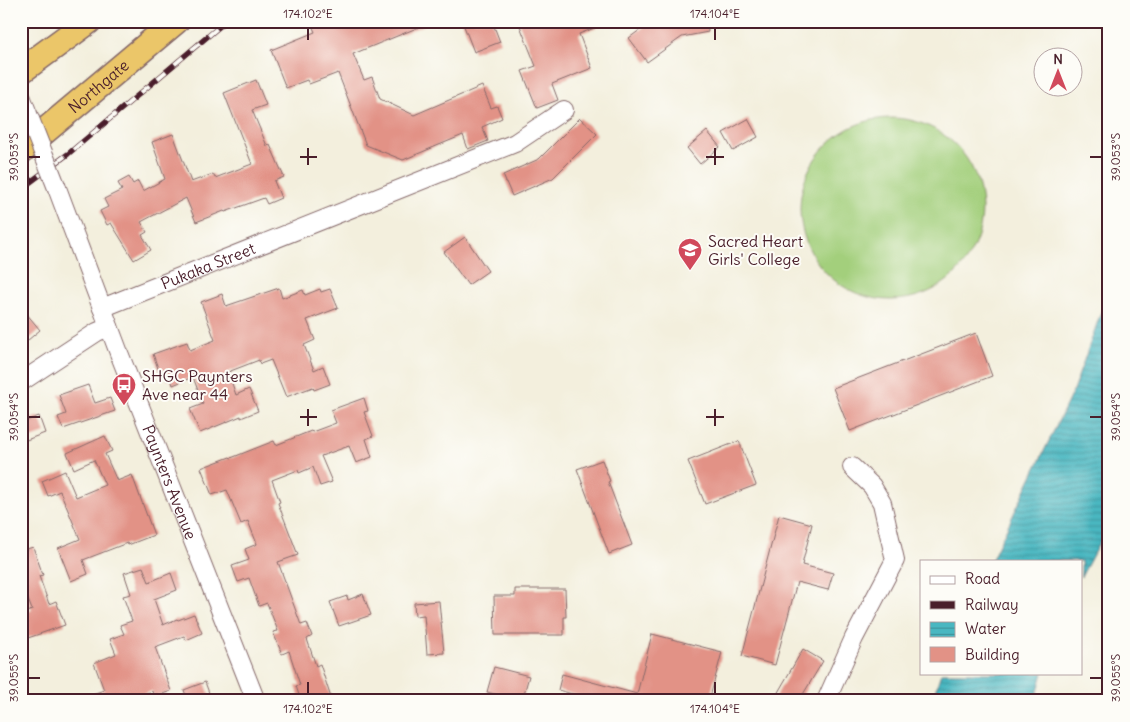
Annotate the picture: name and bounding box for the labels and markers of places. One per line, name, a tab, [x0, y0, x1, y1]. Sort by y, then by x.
place label: Sacred Heart Girls' College	[708, 231, 804, 269]
school or university icon: Sacred Heart Girls' College	[677, 237, 703, 271]
place label: SHGC Paynters Ave near 44	[142, 366, 252, 404]
bus stop icon: SHGC Paynters Ave near 44	[111, 372, 137, 406]

